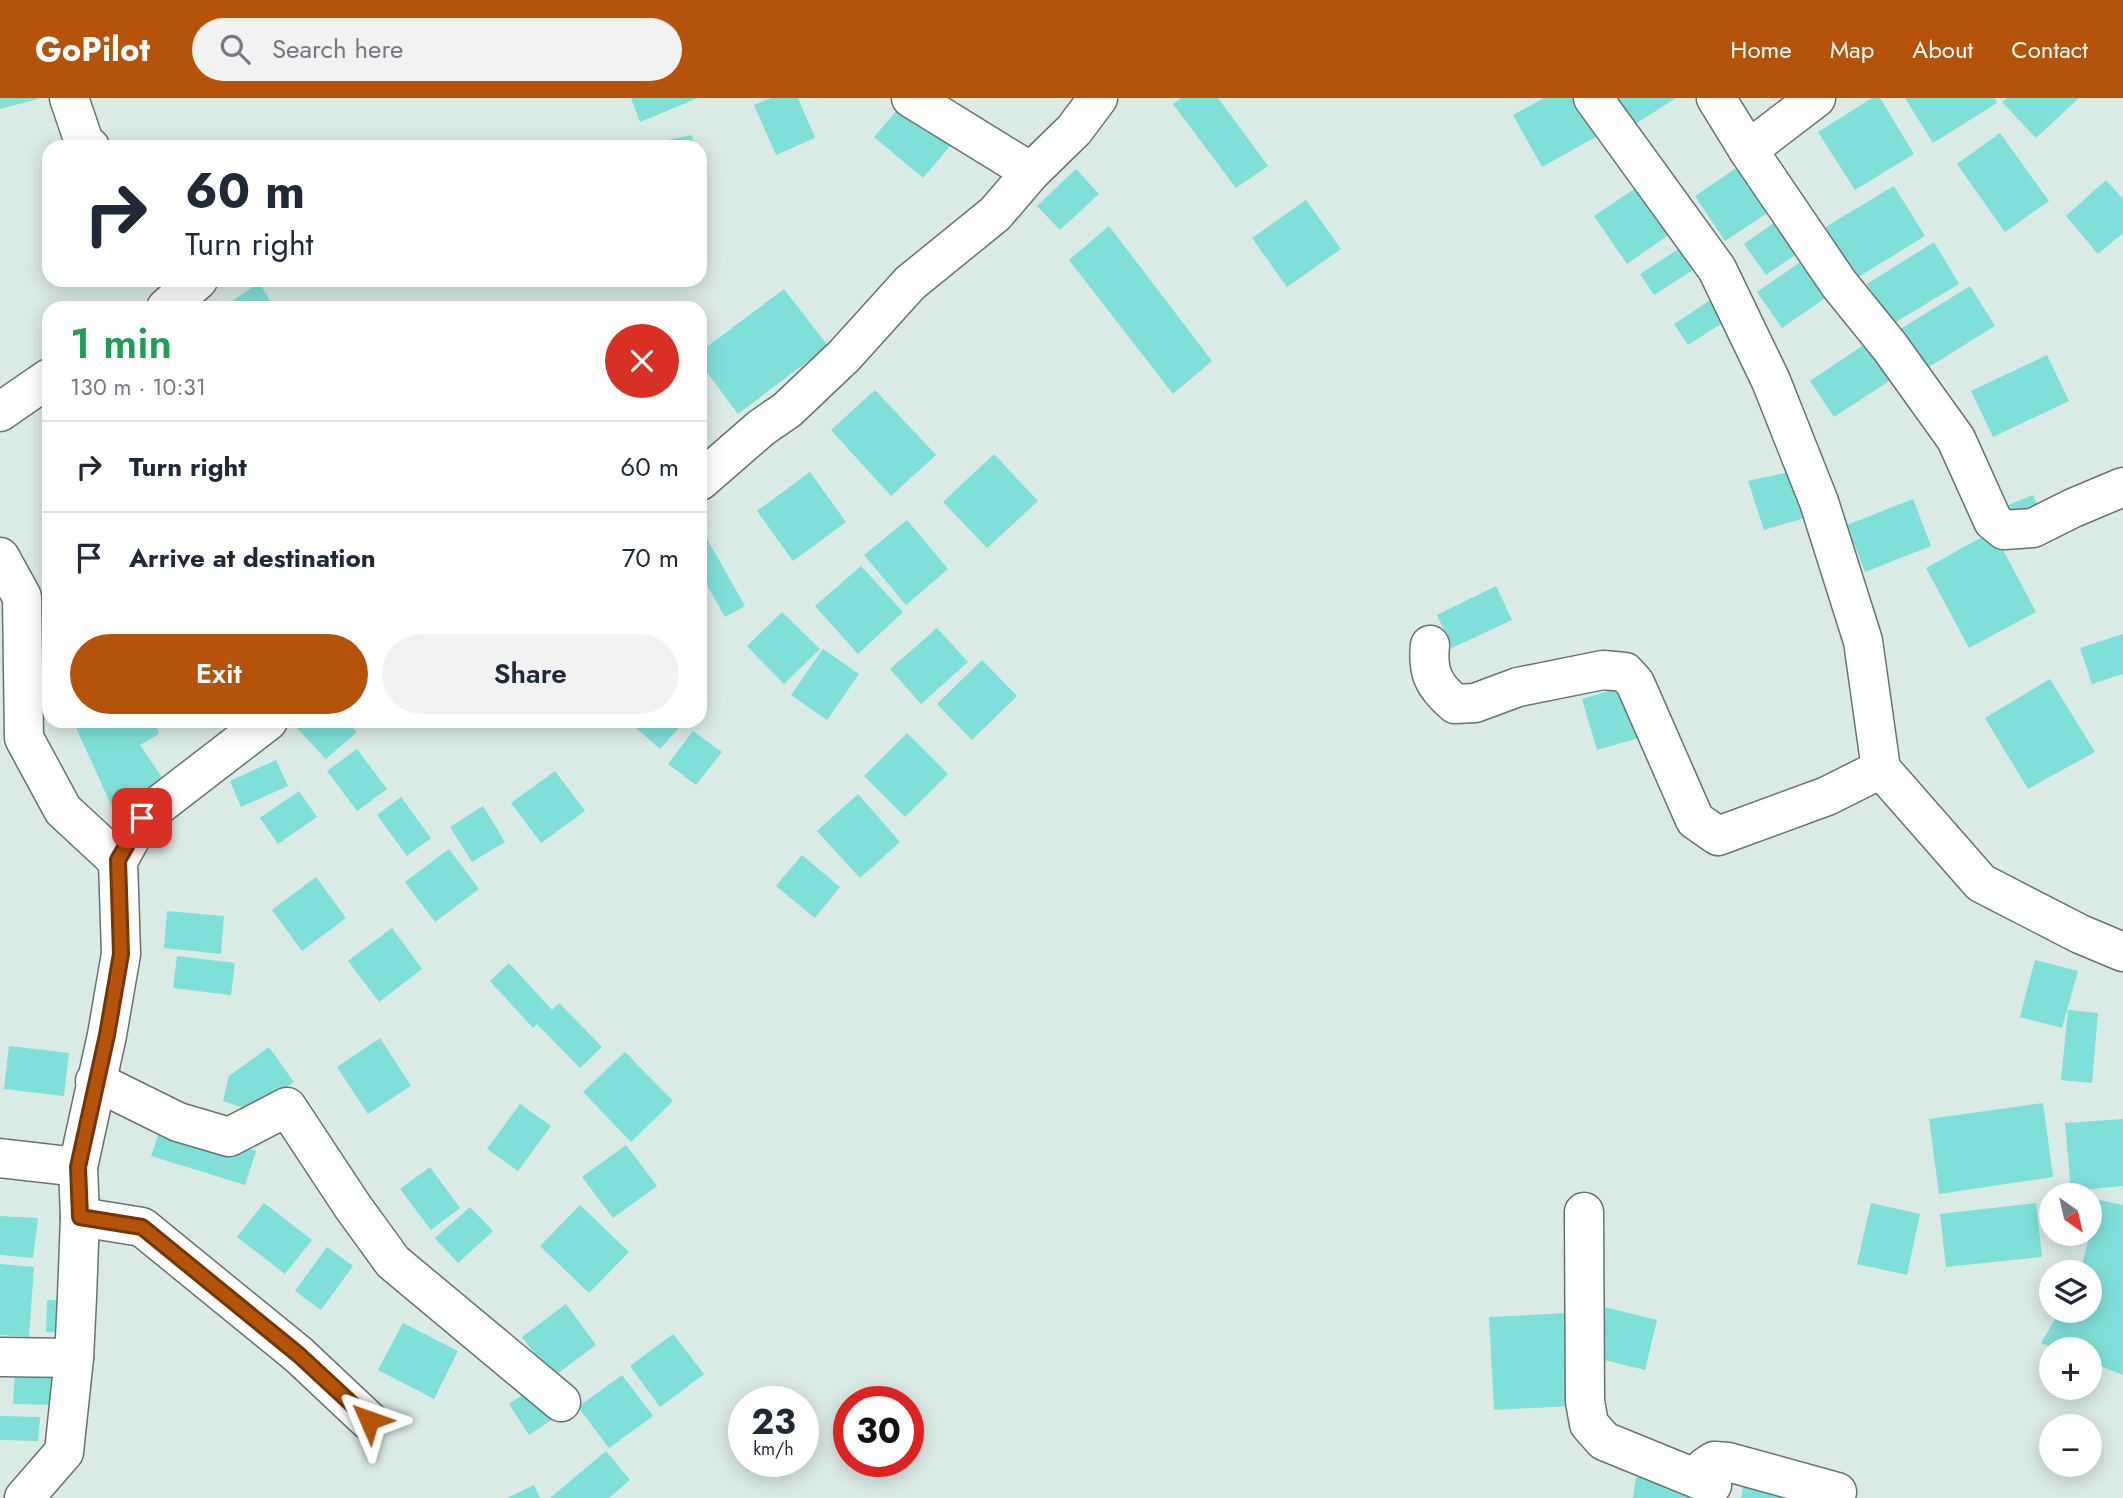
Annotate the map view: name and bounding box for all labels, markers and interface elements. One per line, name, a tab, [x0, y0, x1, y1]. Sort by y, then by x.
search box	[192, 18, 682, 81]
text: GoPilot	[35, 26, 150, 73]
icon: search	[216, 30, 254, 68]
text: Search here	[272, 30, 403, 68]
text: Home	[1730, 32, 1792, 67]
text: Map	[1830, 32, 1874, 67]
text: About	[1912, 32, 1973, 67]
text: Contact	[2011, 32, 2088, 67]
text: 60 m	[185, 156, 305, 226]
icon: right	[70, 168, 161, 259]
text: Turn right	[185, 221, 314, 267]
text: 1 min	[70, 313, 172, 374]
button: close	[605, 324, 679, 398]
text: 130 m · 10:31	[70, 370, 206, 404]
icon: right	[70, 448, 108, 486]
text: Turn right	[129, 448, 247, 486]
text: 60 m	[620, 448, 679, 486]
icon: arrive	[70, 539, 108, 577]
text: Arrive at destination	[129, 539, 376, 577]
text: 70 m	[622, 539, 679, 577]
button: Exit	[70, 634, 368, 714]
button: Share	[382, 634, 679, 714]
pin	[112, 788, 172, 848]
icon: arrive	[123, 799, 161, 837]
north arrow	[2039, 1183, 2102, 1246]
map controls	[2039, 1183, 2102, 1477]
button: layers	[2039, 1260, 2102, 1323]
button: +	[2039, 1337, 2102, 1400]
position arrow	[332, 1383, 406, 1457]
speed limit sign: 30	[833, 1386, 924, 1477]
text: 23	[751, 1397, 796, 1447]
button: −	[2039, 1414, 2102, 1477]
text: km/h	[753, 1436, 794, 1462]

